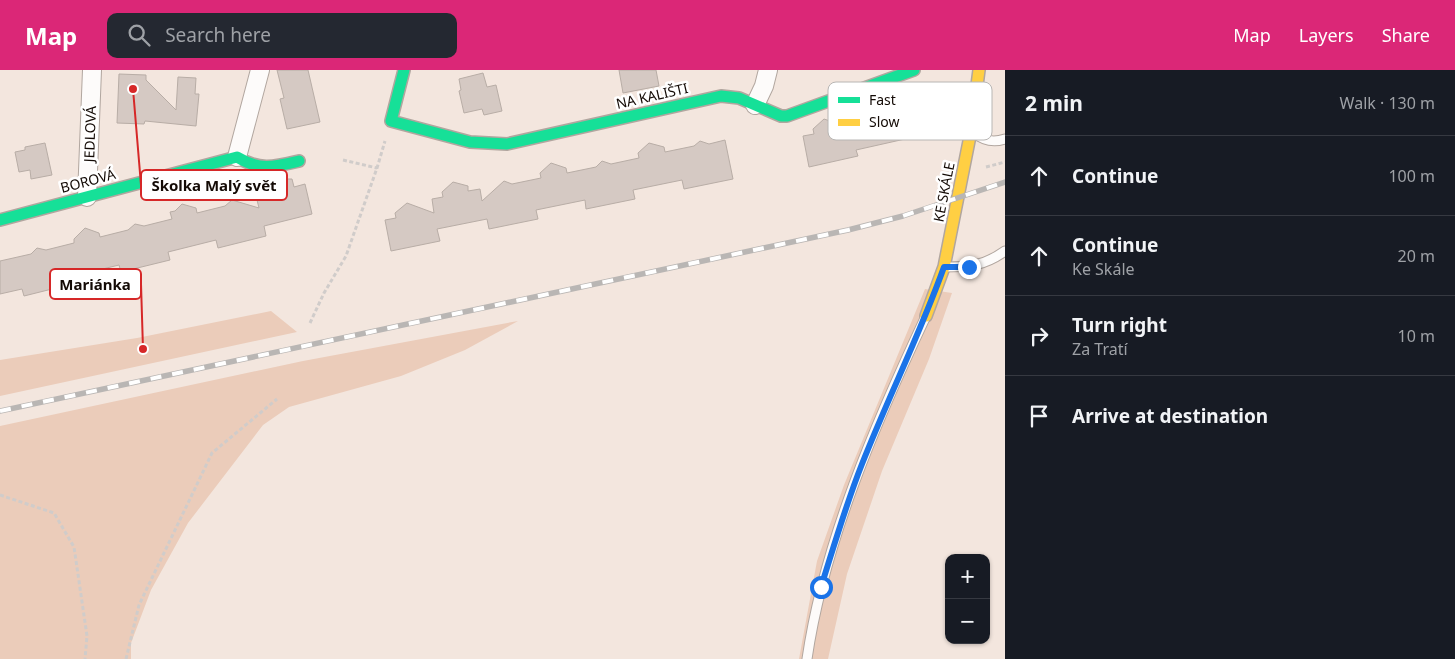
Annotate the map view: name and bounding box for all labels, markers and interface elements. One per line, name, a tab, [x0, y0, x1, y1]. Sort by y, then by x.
search box	[107, 13, 457, 58]
text: Map	[25, 19, 77, 52]
icon: search	[125, 21, 153, 49]
text: Search here	[165, 22, 271, 48]
text: Map	[1233, 23, 1271, 47]
text: Layers	[1299, 23, 1354, 47]
text: Share	[1382, 23, 1430, 47]
street label: NA KALIŠTI	[614, 78, 690, 113]
legend	[828, 82, 992, 140]
text: 2 min	[1025, 89, 1083, 117]
text: Fast	[869, 90, 896, 109]
text: Walk · 130 m	[1340, 92, 1435, 114]
street label: JEDLOVÁ	[79, 105, 100, 165]
text: Slow	[869, 112, 900, 131]
street label: KE SKÁLE	[928, 160, 959, 223]
icon: ahead	[1025, 162, 1053, 190]
text: Continue	[1072, 163, 1158, 189]
street label: BOROVÁ	[58, 164, 118, 197]
text: 100 m	[1388, 165, 1435, 187]
callout: Školka Malý svět	[141, 170, 287, 200]
text: Školka Malý svět	[151, 175, 277, 195]
text: Continue	[1072, 232, 1158, 258]
icon: ahead	[1025, 242, 1053, 270]
text: 20 m	[1398, 245, 1435, 267]
route end	[958, 256, 981, 279]
text: Ke Skále	[1072, 258, 1135, 280]
callout: Mariánka	[50, 269, 141, 299]
text: Mariánka	[59, 274, 131, 294]
text: Turn right	[1072, 312, 1167, 338]
icon: right	[1025, 322, 1053, 350]
text: 10 m	[1398, 325, 1435, 347]
text: Za Tratí	[1072, 338, 1128, 360]
icon: arrive	[1025, 402, 1053, 430]
text: Arrive at destination	[1072, 403, 1268, 429]
map controls	[945, 554, 990, 644]
button: +	[945, 554, 990, 599]
route start	[810, 576, 833, 599]
button: −	[945, 599, 990, 644]

